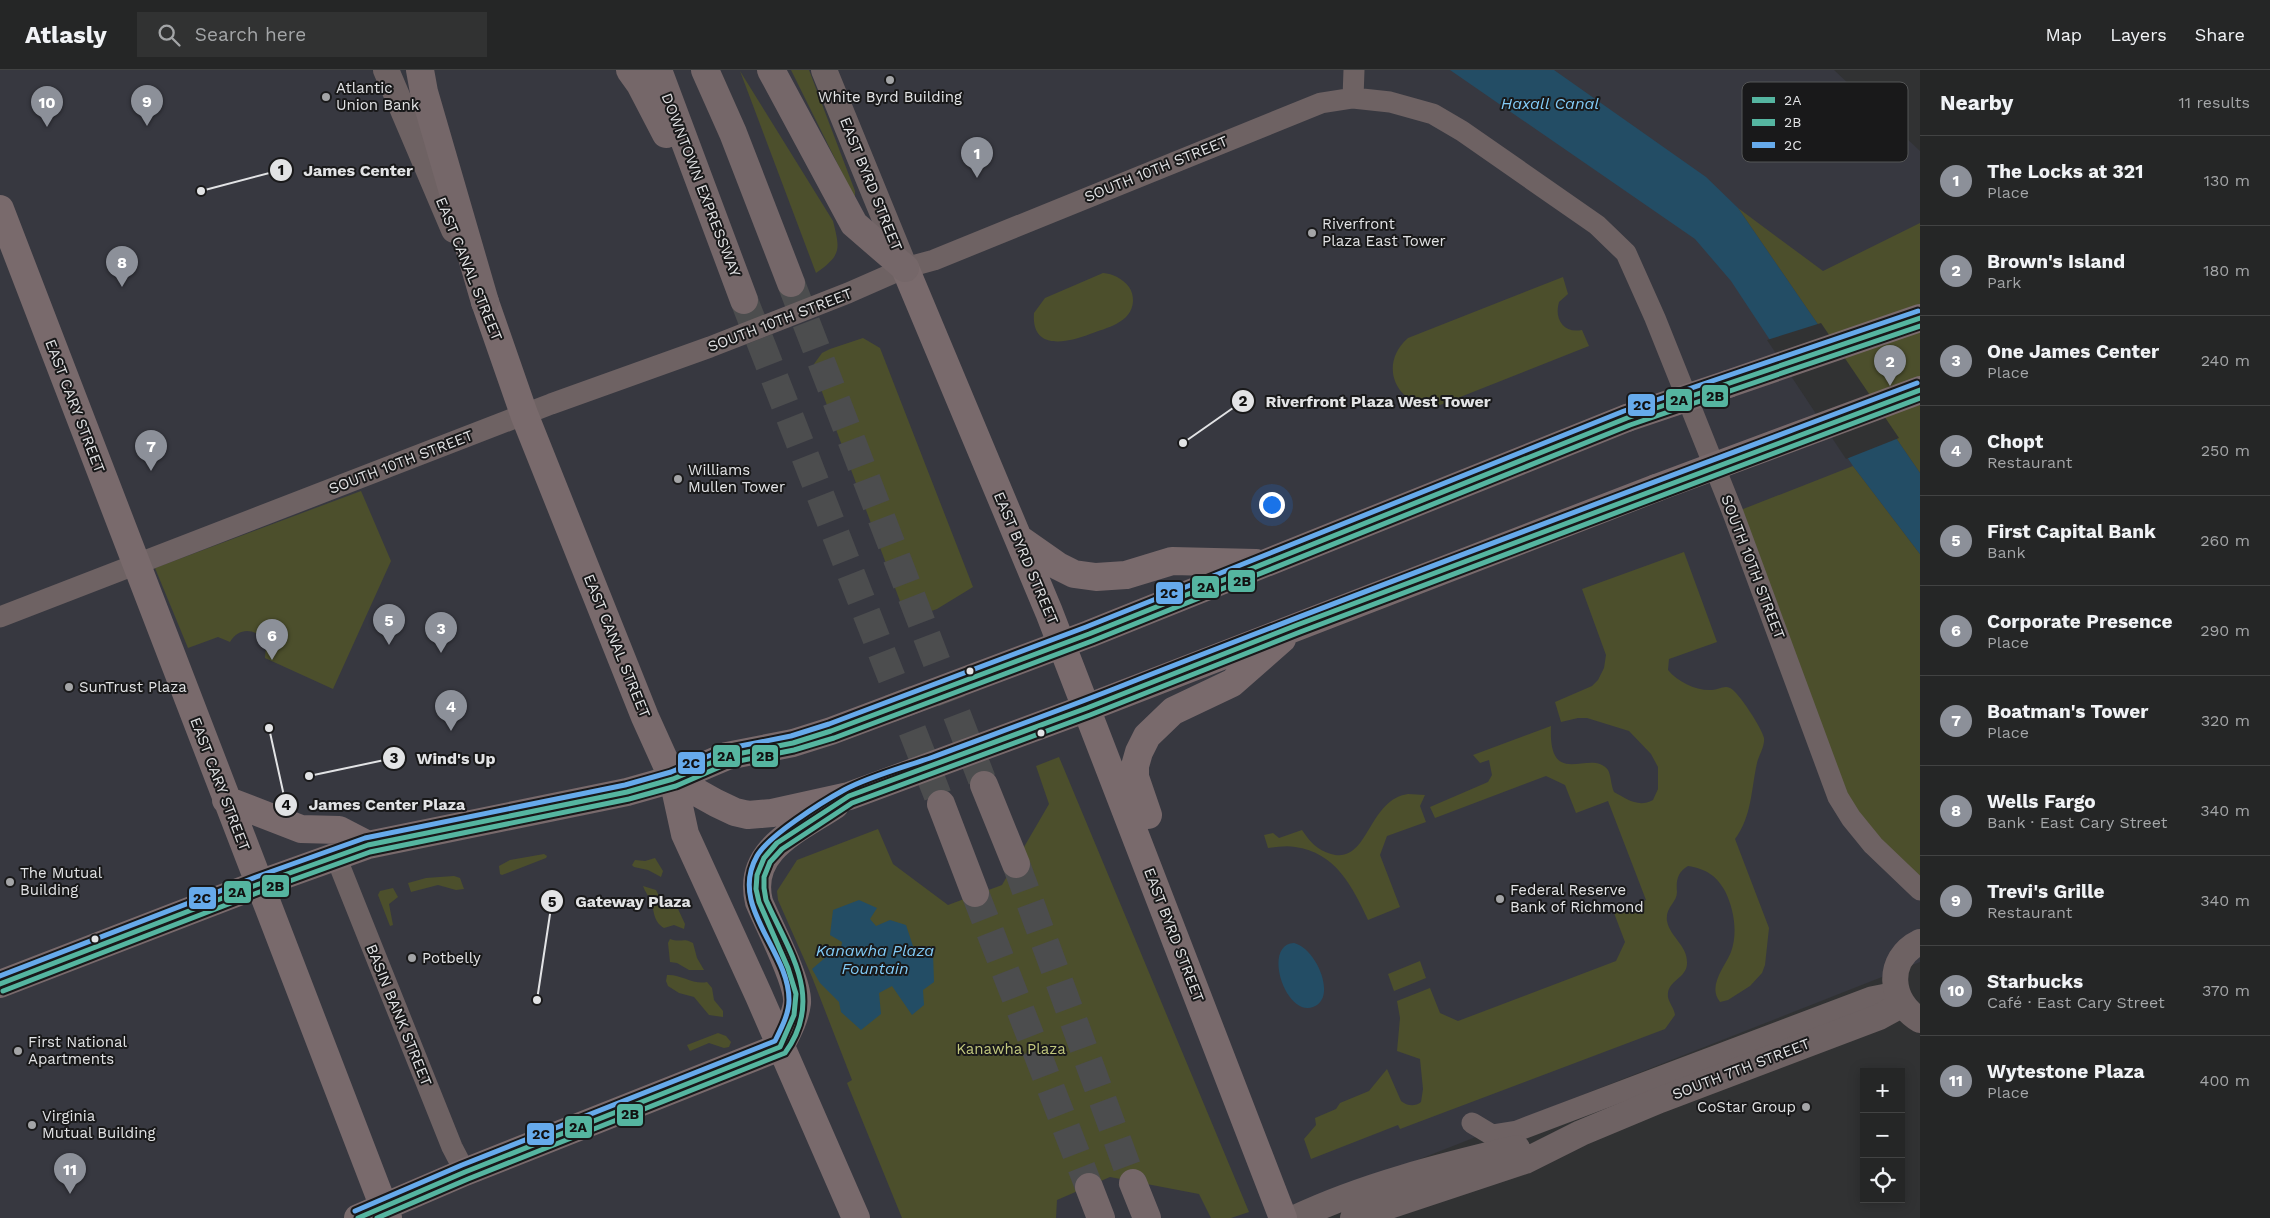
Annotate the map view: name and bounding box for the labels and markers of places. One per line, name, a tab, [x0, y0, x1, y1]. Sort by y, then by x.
marker: White Byrd Building	[884, 74, 896, 86]
place label: Atlantic Union Bank	[336, 79, 420, 114]
pin: 9	[131, 85, 163, 126]
pin: 10	[31, 86, 63, 127]
place label: White Byrd Building	[818, 88, 962, 106]
marker: Atlantic Union Bank	[320, 91, 332, 103]
pin: 1	[961, 137, 993, 178]
callout: James Center	[268, 154, 423, 185]
place label: Riverfront Plaza East Tower	[1322, 215, 1446, 250]
marker: Riverfront Plaza East Tower	[1306, 227, 1318, 239]
pin: 8	[106, 246, 138, 287]
pin: 2	[1874, 345, 1906, 386]
callout: Riverfront Plaza West Tower	[1230, 386, 1501, 417]
pin: 7	[135, 430, 167, 471]
place label: Williams Mullen Tower	[688, 461, 785, 496]
marker: Williams Mullen Tower	[672, 473, 684, 485]
pin: 5	[373, 604, 405, 645]
pin: 3	[425, 612, 457, 653]
pin: 6	[256, 619, 288, 660]
unlabelled marker	[965, 666, 975, 676]
place label: SunTrust Plaza	[79, 678, 187, 696]
marker: SunTrust Plaza	[63, 681, 75, 693]
pin: 4	[435, 690, 467, 731]
unlabelled marker	[1036, 728, 1046, 738]
callout: Wind's Up	[382, 742, 506, 773]
callout: James Center Plaza	[273, 789, 475, 820]
place label: The Mutual Building	[20, 864, 103, 899]
marker: The Mutual Building	[4, 876, 16, 888]
place label: Federal Reserve Bank of Richmond	[1510, 881, 1644, 916]
callout: Gateway Plaza	[540, 886, 701, 917]
marker: Federal Reserve Bank of Richmond	[1494, 893, 1506, 905]
unlabelled marker	[90, 934, 100, 944]
place label: Potbelly	[422, 949, 481, 967]
marker: Potbelly	[406, 952, 418, 964]
place label: First National Apartments	[28, 1033, 127, 1068]
marker: First National Apartments	[12, 1045, 24, 1057]
place label: CoStar Group	[1697, 1098, 1796, 1116]
marker: CoStar Group	[1800, 1101, 1812, 1113]
place label: Virginia Mutual Building	[42, 1107, 155, 1142]
marker: Virginia Mutual Building	[26, 1119, 38, 1131]
pin: 11	[54, 1153, 86, 1194]

